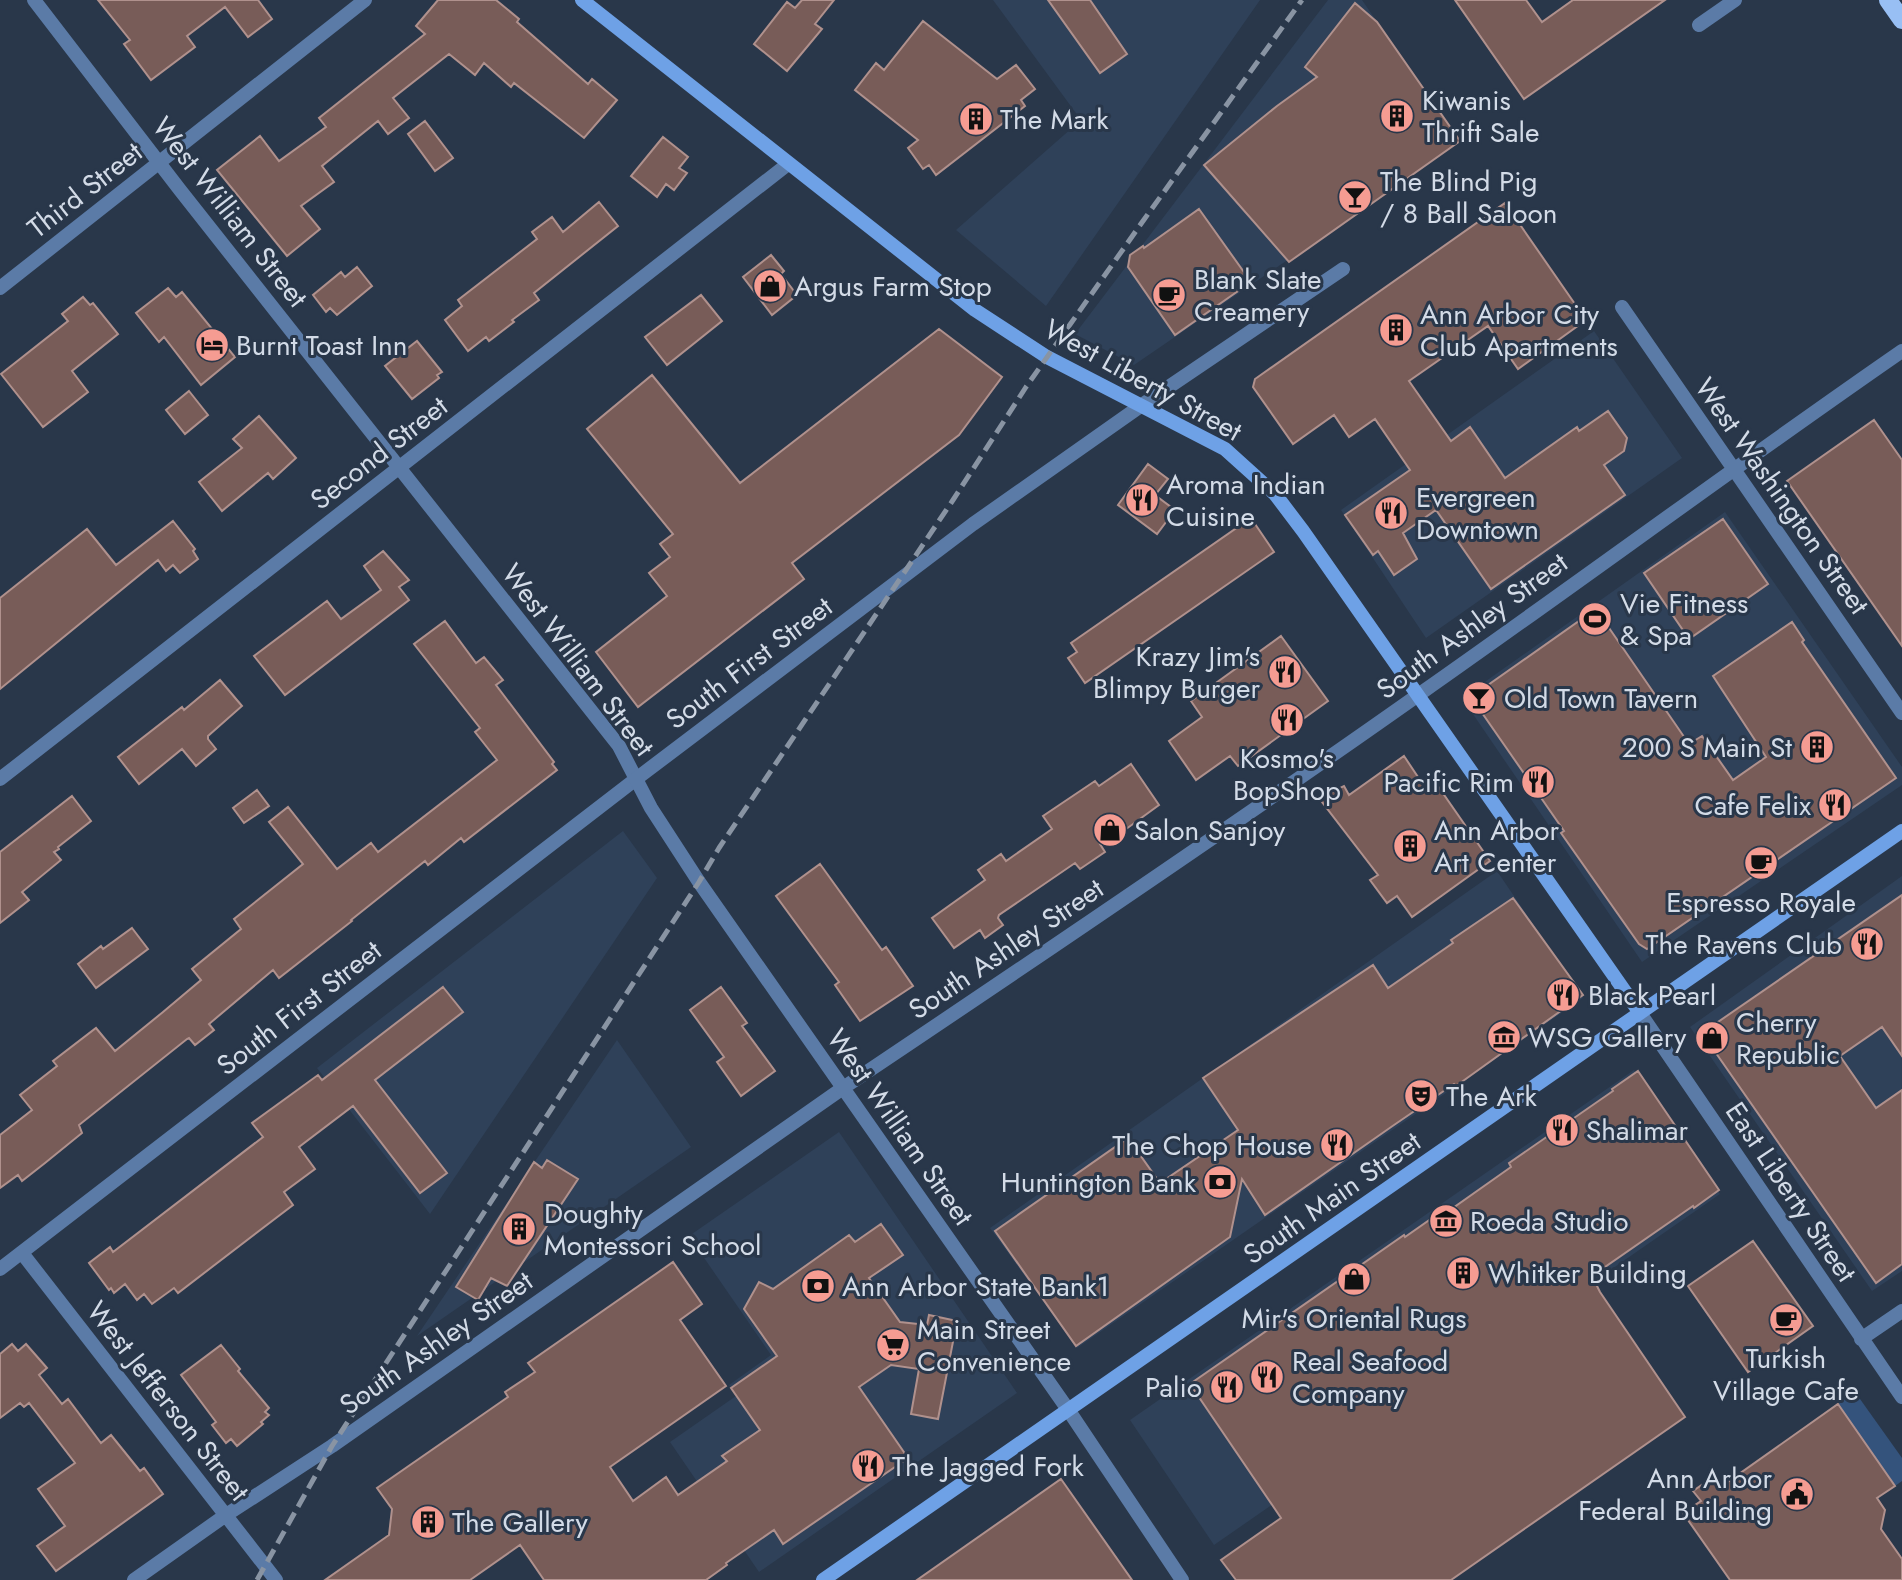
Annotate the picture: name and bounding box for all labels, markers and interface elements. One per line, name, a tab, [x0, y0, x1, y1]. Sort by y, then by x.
place label: Kiwanis Thrift Sale	[1422, 80, 1539, 153]
building icon: Kiwanis Thrift Sale	[1378, 97, 1416, 135]
place label: The Mark	[1000, 99, 1109, 140]
building icon: The Mark	[957, 100, 995, 138]
street label: West William Street	[142, 108, 318, 316]
street label: Third Street	[19, 132, 151, 248]
place label: The Blind Pig / 8 Ball Saloon	[1380, 161, 1557, 234]
bar icon: The Blind Pig / 8 Ball Saloon	[1336, 178, 1374, 216]
place label: Blank Slate Creamery	[1194, 259, 1321, 332]
place label: Argus Farm Stop	[794, 266, 992, 307]
shop icon: Argus Farm Stop	[751, 267, 789, 305]
cafe icon: Blank Slate Creamery	[1150, 276, 1188, 314]
place label: Ann Arbor City Club Apartments	[1420, 294, 1618, 367]
street label: West Liberty Street	[1037, 309, 1250, 451]
building icon: Ann Arbor City Club Apartments	[1377, 311, 1415, 349]
place label: Burnt Toast Inn	[236, 325, 407, 366]
hotel icon: Burnt Toast Inn	[193, 326, 231, 364]
street label: West Washington Street	[1685, 369, 1879, 623]
street label: Second Street	[302, 386, 457, 520]
place label: Aroma Indian Cuisine	[1166, 464, 1326, 537]
place label: Evergreen Downtown	[1416, 477, 1539, 550]
restaurant icon: Aroma Indian Cuisine	[1123, 481, 1161, 519]
restaurant icon: Evergreen Downtown	[1372, 494, 1410, 532]
street label: South Ashley Street	[1368, 542, 1576, 709]
street label: West William Street	[492, 555, 664, 765]
place label: Vie Fitness & Spa	[1620, 583, 1748, 656]
street label: South First Street	[657, 587, 841, 739]
sports icon: Vie Fitness & Spa	[1576, 600, 1614, 638]
place label: Krazy Jim's Blimpy Burger	[1093, 636, 1260, 709]
restaurant icon: Krazy Jim's Blimpy Burger	[1266, 653, 1304, 691]
place label: Old Town Tavern	[1504, 678, 1698, 719]
bar icon: Old Town Tavern	[1460, 679, 1498, 717]
restaurant icon: Kosmo's BopShop	[1268, 701, 1306, 739]
place label: 200 S Main St	[1622, 727, 1792, 768]
building icon: 200 S Main St	[1798, 728, 1836, 766]
place label: Kosmo's BopShop	[1233, 738, 1341, 811]
place label: Pacific Rim	[1383, 762, 1514, 803]
restaurant icon: Pacific Rim	[1519, 763, 1557, 801]
place label: Cafe Felix	[1694, 785, 1811, 826]
restaurant icon: Cafe Felix	[1816, 786, 1854, 824]
place label: Salon Sanjoy	[1134, 810, 1286, 851]
place label: Ann Arbor Art Center	[1434, 810, 1560, 883]
shop icon: Salon Sanjoy	[1091, 811, 1129, 849]
building icon: Ann Arbor Art Center	[1391, 827, 1429, 865]
cafe icon: Espresso Royale	[1742, 844, 1780, 882]
street label: South Ashley Street	[900, 868, 1112, 1030]
place label: Espresso Royale	[1666, 882, 1856, 923]
place label: The Ravens Club	[1645, 924, 1842, 965]
restaurant icon: The Ravens Club	[1848, 925, 1886, 963]
street label: South First Street	[208, 930, 390, 1085]
place label: Black Pearl	[1588, 975, 1716, 1016]
restaurant icon: Black Pearl	[1544, 976, 1582, 1014]
place label: Cherry Republic	[1736, 1002, 1840, 1075]
place label: WSG Gallery	[1528, 1017, 1687, 1058]
museum icon: WSG Gallery	[1485, 1018, 1523, 1056]
shop icon: Cherry Republic	[1693, 1019, 1731, 1057]
street label: West William Street	[817, 1020, 983, 1234]
place label: The Ark	[1446, 1076, 1538, 1117]
theatre icon: The Ark	[1402, 1077, 1440, 1115]
street label: East Liberty Street	[1715, 1094, 1867, 1290]
place label: Shalimar	[1586, 1110, 1689, 1151]
restaurant icon: Shalimar	[1543, 1111, 1581, 1149]
street label: South Main Street	[1235, 1121, 1429, 1275]
place label: The Chop House	[1112, 1125, 1312, 1166]
restaurant icon: The Chop House	[1318, 1126, 1356, 1164]
place label: Huntington Bank	[1001, 1162, 1197, 1203]
bank icon: Huntington Bank	[1201, 1163, 1239, 1201]
place label: Doughty Montessori School	[544, 1193, 761, 1266]
place label: Roeda Studio	[1470, 1201, 1629, 1242]
museum icon: Roeda Studio	[1427, 1202, 1465, 1240]
building icon: Doughty Montessori School	[500, 1210, 538, 1248]
place label: Whitker Building	[1488, 1253, 1687, 1294]
building icon: Whitker Building	[1444, 1254, 1482, 1292]
shop icon: Mir's Oriental Rugs	[1335, 1260, 1373, 1298]
street label: South Ashley Street	[331, 1261, 541, 1425]
place label: Ann Arbor State Bank1	[842, 1266, 1109, 1307]
bank icon: Ann Arbor State Bank1	[799, 1267, 837, 1305]
street label: West Jefferson Street	[77, 1292, 259, 1510]
place label: Mir's Oriental Rugs	[1241, 1298, 1467, 1339]
cafe icon: Turkish Village Cafe	[1767, 1301, 1805, 1339]
place label: Main Street Convenience	[917, 1309, 1071, 1382]
supermarket icon: Main Street Convenience	[874, 1326, 912, 1364]
place label: Turkish Village Cafe	[1713, 1338, 1859, 1411]
place label: Real Seafood Company	[1292, 1341, 1448, 1414]
restaurant icon: Real Seafood Company	[1248, 1358, 1286, 1396]
place label: Palio	[1145, 1367, 1202, 1408]
restaurant icon: Palio	[1208, 1368, 1246, 1406]
place label: The Jagged Fork	[892, 1446, 1084, 1487]
restaurant icon: The Jagged Fork	[849, 1447, 887, 1485]
place label: Ann Arbor Federal Building	[1578, 1458, 1772, 1531]
public building icon: Ann Arbor Federal Building	[1778, 1475, 1816, 1513]
place label: The Gallery	[452, 1502, 588, 1543]
building icon: The Gallery	[409, 1503, 447, 1541]

